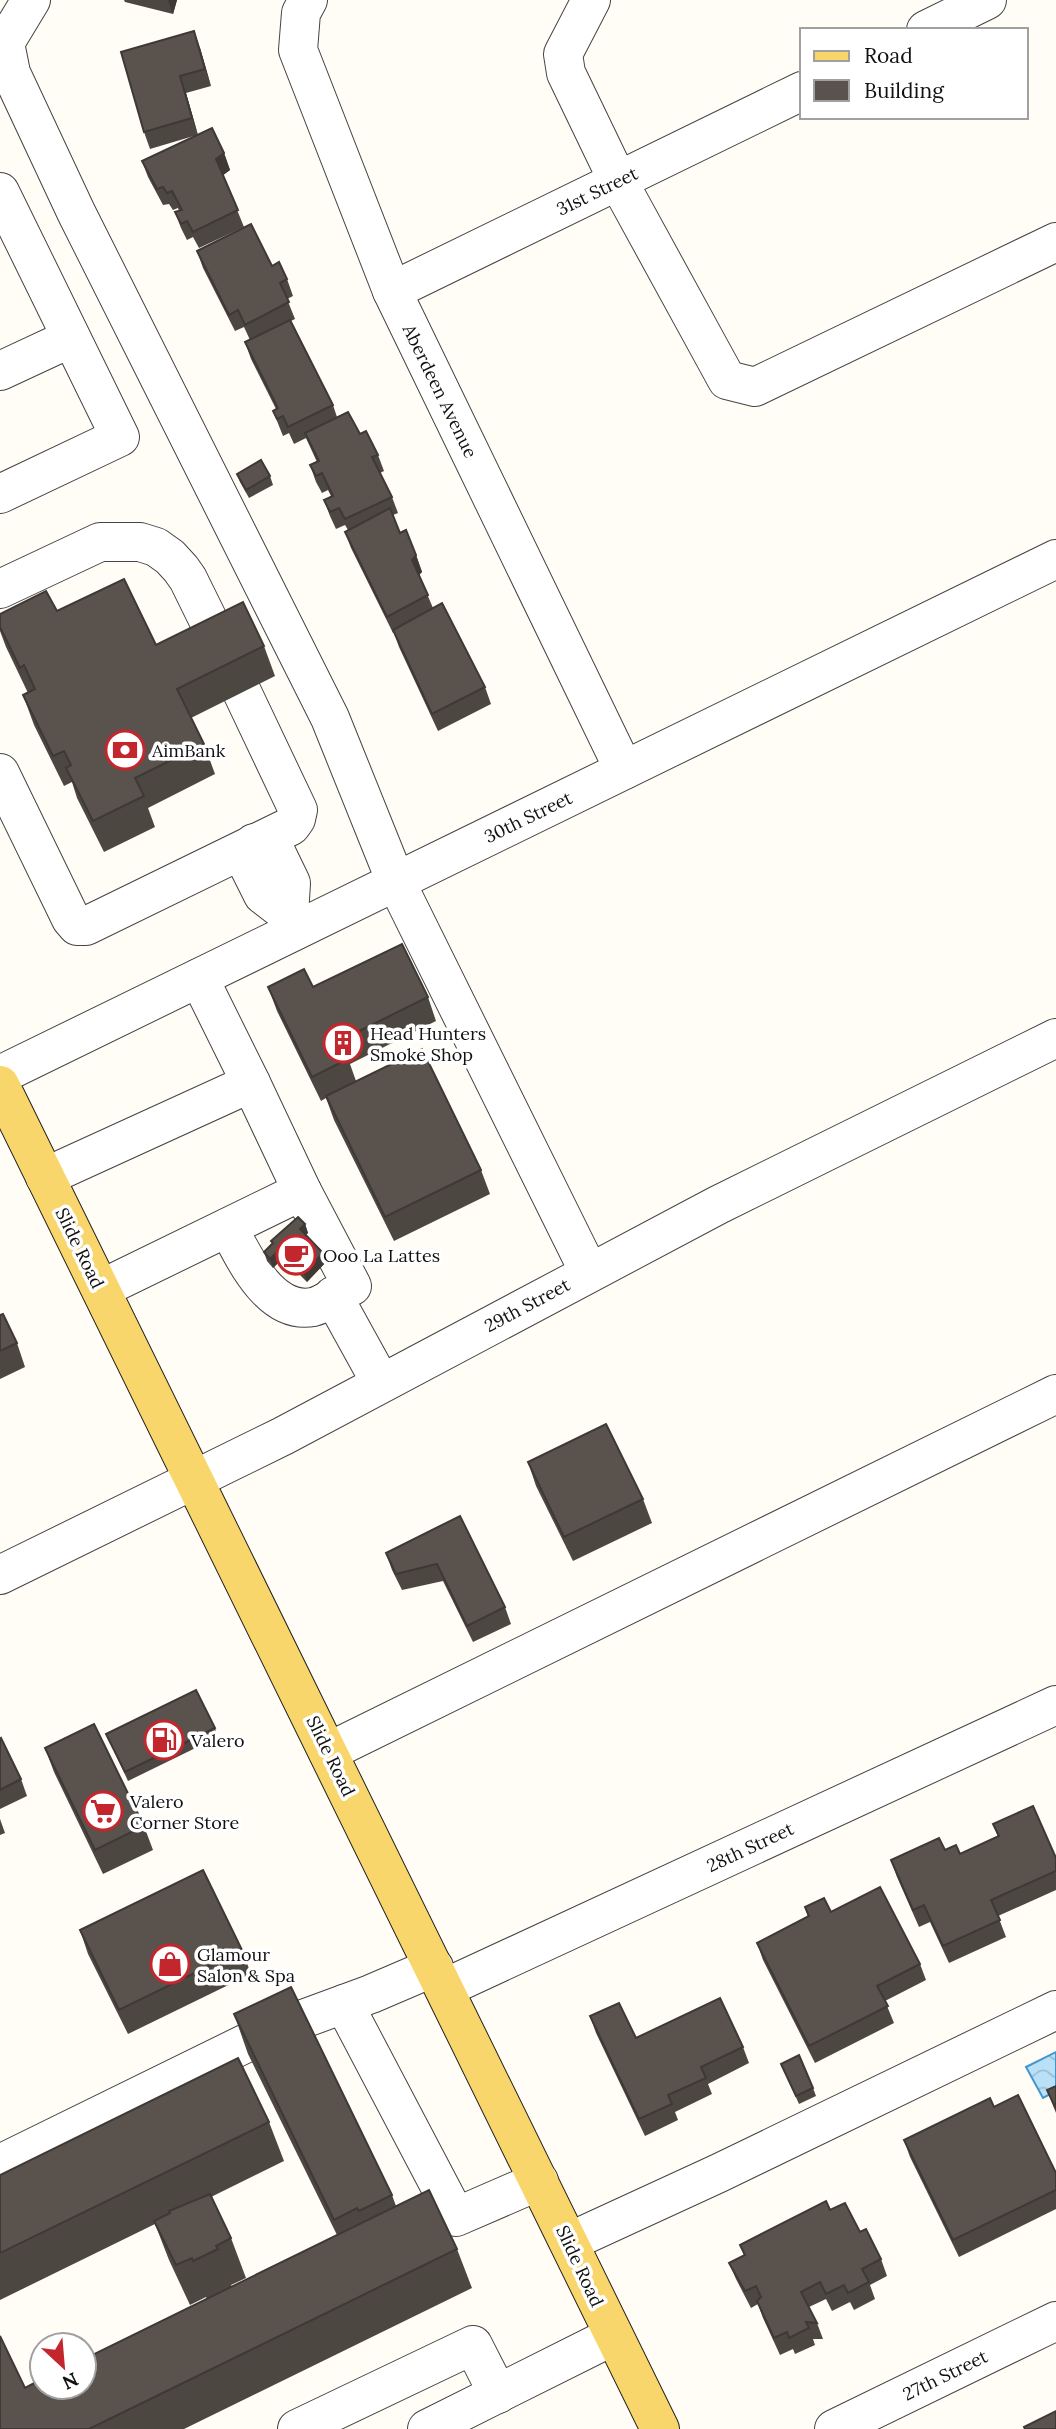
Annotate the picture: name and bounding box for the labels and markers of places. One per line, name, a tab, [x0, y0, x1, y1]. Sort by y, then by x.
bank icon: AimBank	[104, 729, 146, 771]
place label: AimBank	[151, 739, 226, 762]
building icon: Head Hunters Smoke Shop	[322, 1022, 364, 1064]
place label: Head Hunters Smoke Shop	[370, 1022, 486, 1066]
cafe icon: Ooo La Lattes	[275, 1234, 317, 1276]
place label: Ooo La Lattes	[323, 1244, 440, 1267]
fuel station icon: Valero	[143, 1719, 185, 1761]
place label: Valero	[190, 1729, 244, 1752]
supermarket icon: Valero Corner Store	[82, 1790, 124, 1832]
place label: Valero Corner Store	[129, 1790, 239, 1834]
shop icon: Glamour Salon & Spa	[149, 1943, 191, 1985]
place label: Glamour Salon & Spa	[197, 1943, 295, 1987]

